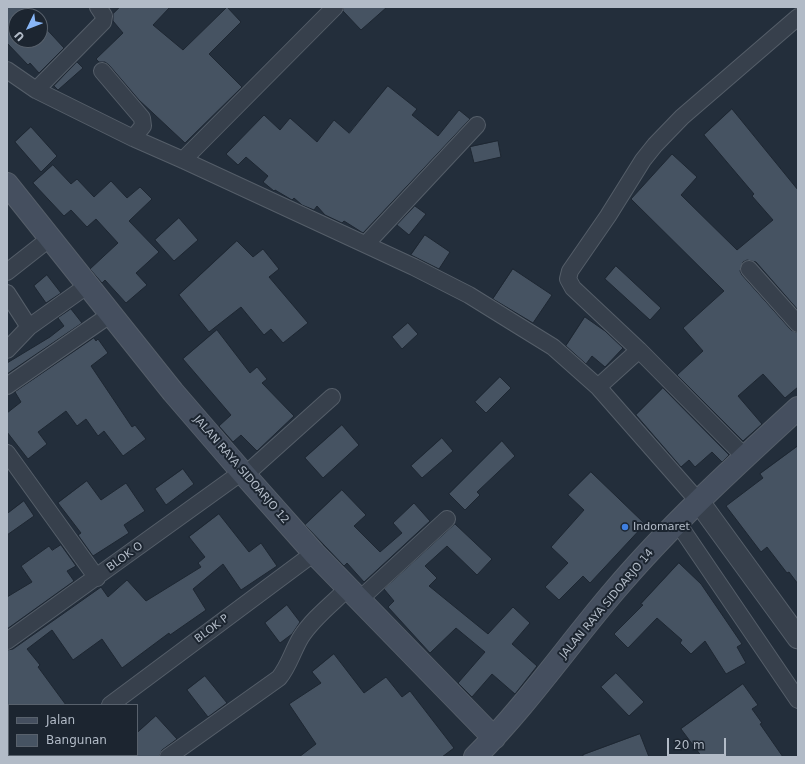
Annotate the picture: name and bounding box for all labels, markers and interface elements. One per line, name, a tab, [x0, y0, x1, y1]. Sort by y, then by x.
north arrow	[8, 8, 48, 48]
text: U	[12, 28, 27, 44]
street label: JALAN RAYA SIDOARJO 12	[191, 413, 291, 527]
place label: Indomaret	[633, 520, 690, 534]
marker: Indomaret	[620, 522, 630, 532]
street label: BLOK O	[104, 540, 146, 574]
street label: JALAN RAYA SIDOARJO 14	[557, 547, 657, 661]
street label: BLOK P	[192, 612, 232, 646]
legend	[8, 704, 138, 756]
text: Jalan	[46, 713, 75, 727]
scale bar	[669, 730, 728, 756]
text: Bangunan	[46, 733, 107, 747]
text: 20 m	[674, 738, 705, 752]

